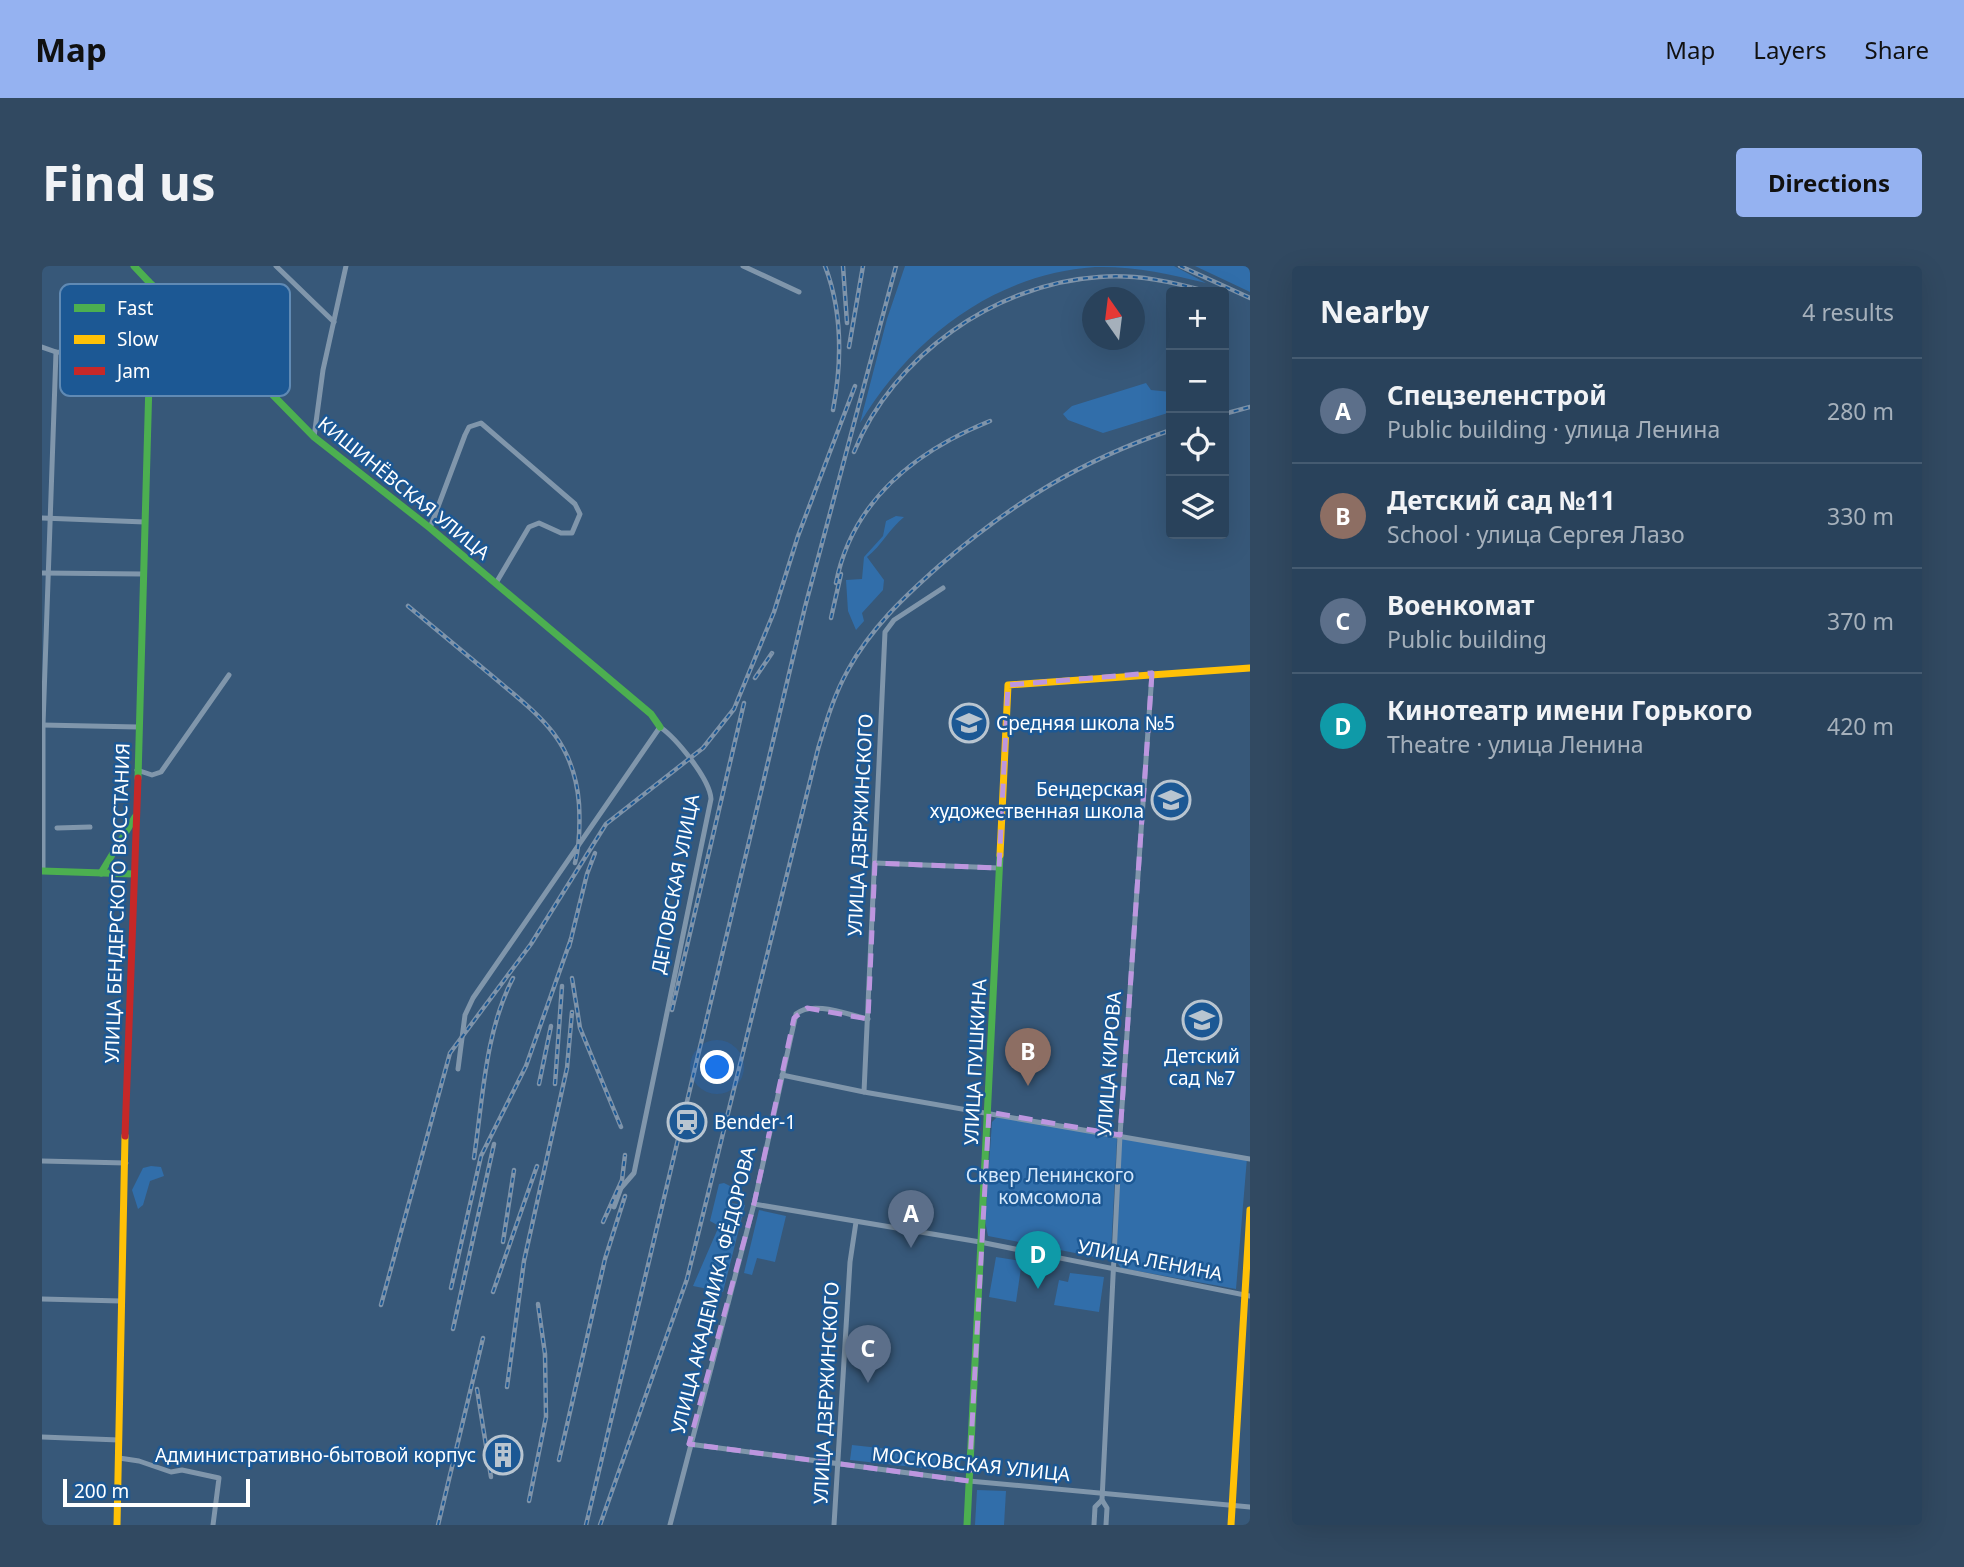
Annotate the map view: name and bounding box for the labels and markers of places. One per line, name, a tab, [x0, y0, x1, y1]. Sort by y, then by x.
school or university icon: Средняя школа №5	[948, 702, 990, 744]
place label: Средняя школа №5	[996, 710, 1175, 736]
place label: Бендерская художественная школа	[930, 776, 1144, 824]
school or university icon: Бендерская художественная школа	[1150, 779, 1192, 821]
school or university icon: Детский сад №7	[1181, 999, 1223, 1041]
pin: B	[1005, 1028, 1051, 1086]
place label: Детский сад №7	[1164, 1043, 1240, 1091]
station icon: Bender-1	[666, 1101, 708, 1143]
place label: Bender-1	[714, 1109, 796, 1135]
pin: A	[888, 1190, 934, 1248]
pin: D	[1015, 1231, 1061, 1289]
pin: C	[845, 1325, 891, 1383]
building icon: Административно-бытовой корпус	[482, 1434, 524, 1476]
place label: Административно-бытовой корпус	[155, 1442, 476, 1468]

